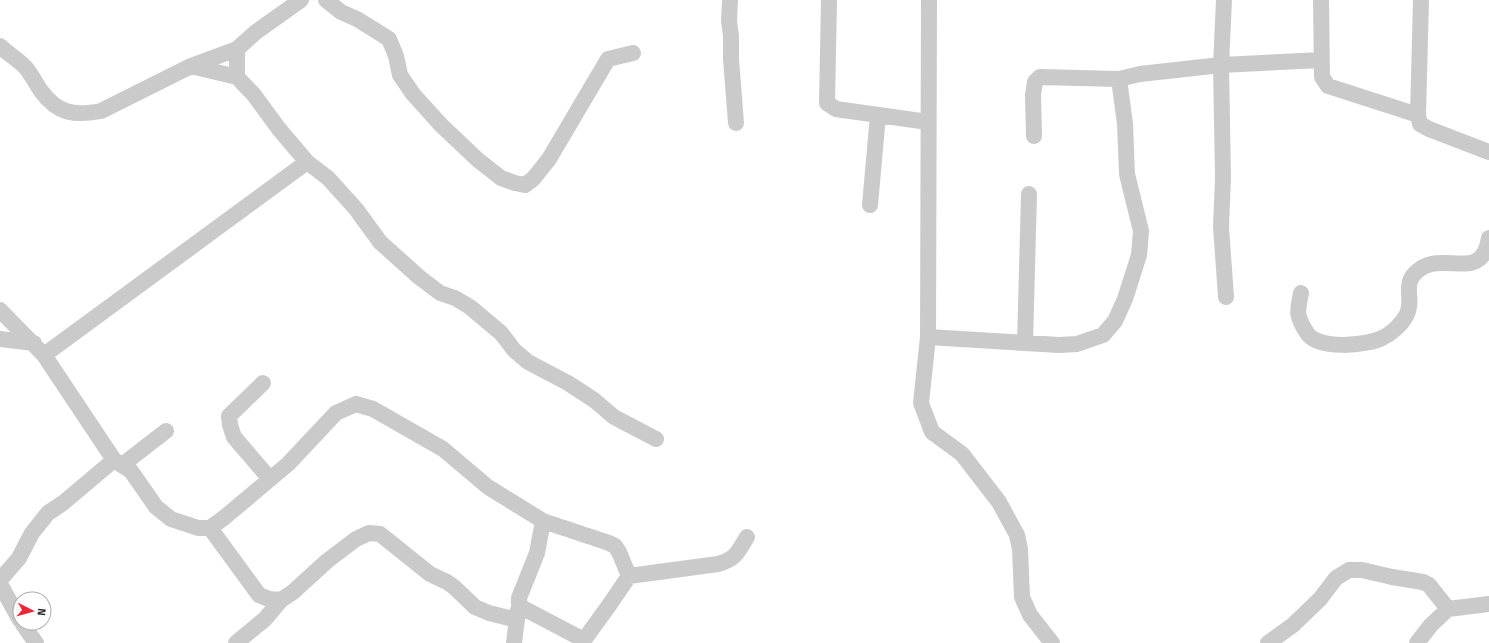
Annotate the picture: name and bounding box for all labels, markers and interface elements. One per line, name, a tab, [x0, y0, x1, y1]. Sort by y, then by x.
north arrow	[12, 591, 52, 631]
text: N	[35, 608, 48, 616]

